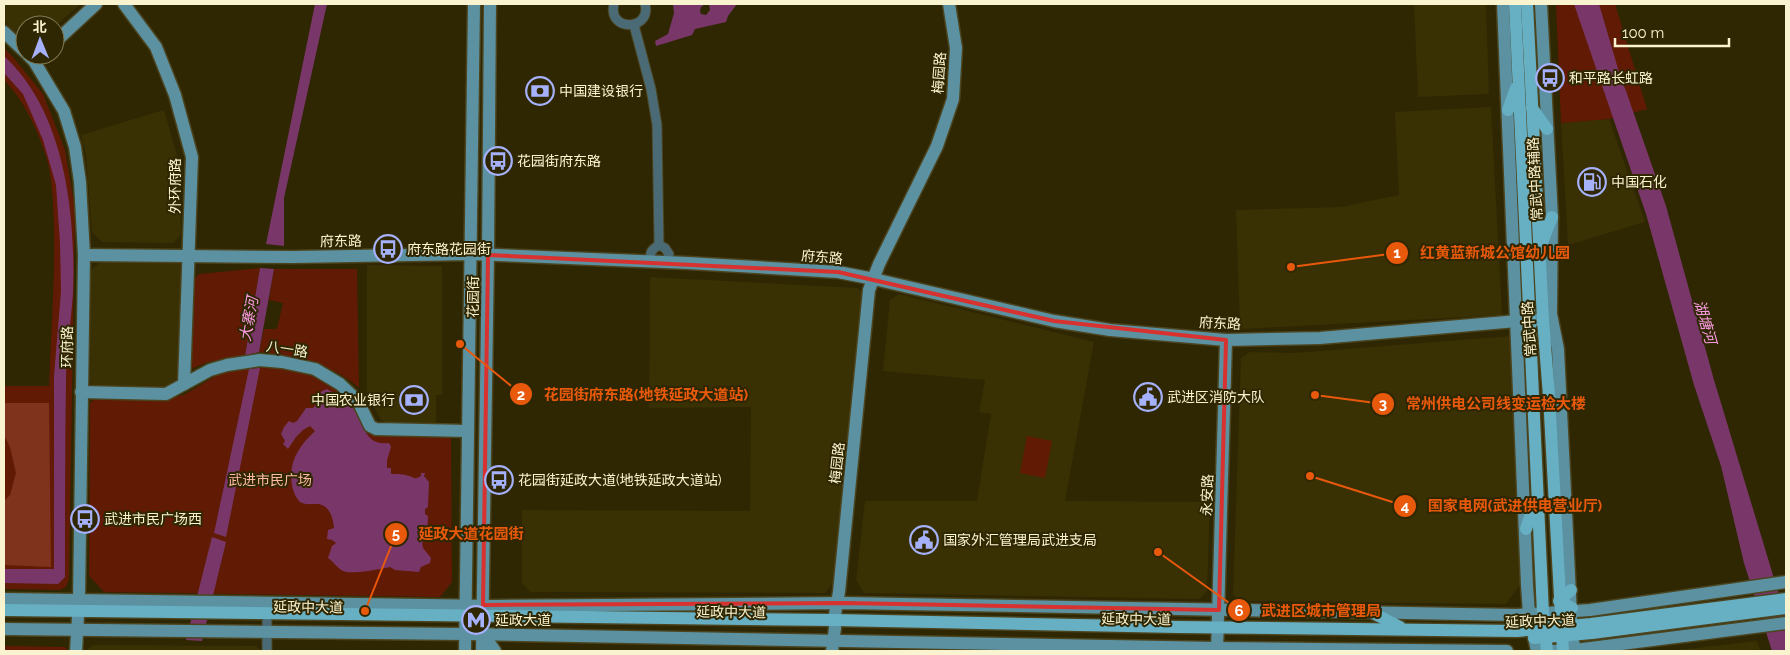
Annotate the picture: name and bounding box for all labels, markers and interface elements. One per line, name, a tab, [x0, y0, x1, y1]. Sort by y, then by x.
north arrow	[15, 15, 65, 65]
scale bar	[1615, 15, 1729, 47]
text: 北	[33, 19, 47, 35]
text: 100 m	[1622, 24, 1664, 42]
street label: 梅园路	[930, 51, 948, 95]
bus stop icon: 和平路长虹路	[1535, 63, 1565, 93]
place label: 和平路长虹路	[1569, 70, 1653, 86]
bank icon: 中国建设银行	[525, 76, 555, 106]
place label: 中国建设银行	[559, 83, 643, 99]
street label: 常武中路辅路	[1525, 137, 1545, 221]
bus stop icon: 花园街府东路	[483, 146, 513, 176]
place label: 花园街府东路	[517, 153, 601, 169]
street label: 外环府路	[167, 158, 183, 214]
fuel station icon: 中国石化	[1577, 167, 1607, 197]
place label: 中国石化	[1611, 174, 1667, 190]
street label: 府东路	[320, 233, 362, 249]
bus stop icon: 府东路花园街	[373, 234, 403, 264]
callout: 红黄蓝新城公馆幼儿园	[1385, 238, 1580, 268]
place label: 府东路花园街	[407, 241, 491, 257]
text: 1	[1393, 244, 1401, 262]
text: 红黄蓝新城公馆幼儿园	[1420, 244, 1570, 262]
street label: 府东路	[800, 247, 844, 267]
street label: 花园街	[465, 276, 481, 318]
water label: 大寨河	[236, 292, 262, 343]
water label: 湖塘河	[1690, 298, 1721, 349]
street label: 常武中路	[1519, 301, 1539, 357]
street label: 府东路	[1199, 314, 1241, 332]
street label: 环府路	[59, 326, 75, 368]
street label: 八一路	[265, 338, 309, 360]
callout: 花园街府东路(地铁延政大道站)	[508, 379, 758, 409]
public building icon: 武进区消防大队	[1133, 382, 1163, 412]
bank icon: 中国农业银行	[399, 385, 429, 415]
text: 2	[517, 386, 525, 404]
text: 花园街府东路(地铁延政大道站)	[544, 386, 749, 404]
place label: 武进区消防大队	[1167, 389, 1265, 405]
callout: 常州供电公司线变运检大楼	[1371, 389, 1596, 419]
place label: 中国农业银行	[311, 392, 395, 408]
text: 3	[1379, 395, 1387, 413]
text: 常州供电公司线变运检大楼	[1406, 395, 1586, 413]
street label: 梅园路	[827, 441, 847, 485]
bus stop icon: 花园街延政大道(地铁延政大道站)	[484, 465, 514, 495]
park label: 武进市民广场	[228, 472, 312, 488]
place label: 花园街延政大道(地铁延政大道站)	[518, 472, 722, 488]
street label: 永安路	[1198, 474, 1216, 516]
callout: 国家电网(武进供电营业厅)	[1393, 491, 1612, 521]
text: 4	[1401, 497, 1410, 515]
text: 国家电网(武进供电营业厅)	[1428, 497, 1603, 515]
bus stop icon: 武进市民广场西	[70, 504, 100, 534]
place label: 武进市民广场西	[104, 511, 202, 527]
callout: 延政大道花园街	[384, 519, 534, 549]
text: 5	[392, 525, 400, 543]
text: 延政大道花园街	[418, 525, 524, 543]
public building icon: 国家外汇管理局武进支局	[909, 525, 939, 555]
place label: 国家外汇管理局武进支局	[943, 532, 1097, 548]
callout: 武进区城市管理局	[1226, 595, 1391, 625]
street label: 延政中大道	[273, 598, 343, 616]
text: 6	[1234, 602, 1244, 620]
text: 武进区城市管理局	[1261, 602, 1381, 620]
street label: 延政中大道	[696, 603, 766, 621]
metro station icon: 延政大道	[461, 605, 491, 635]
street label: 延政中大道	[1101, 610, 1171, 628]
place label: 延政大道	[495, 612, 551, 628]
street label: 延政中大道	[1505, 612, 1575, 630]

